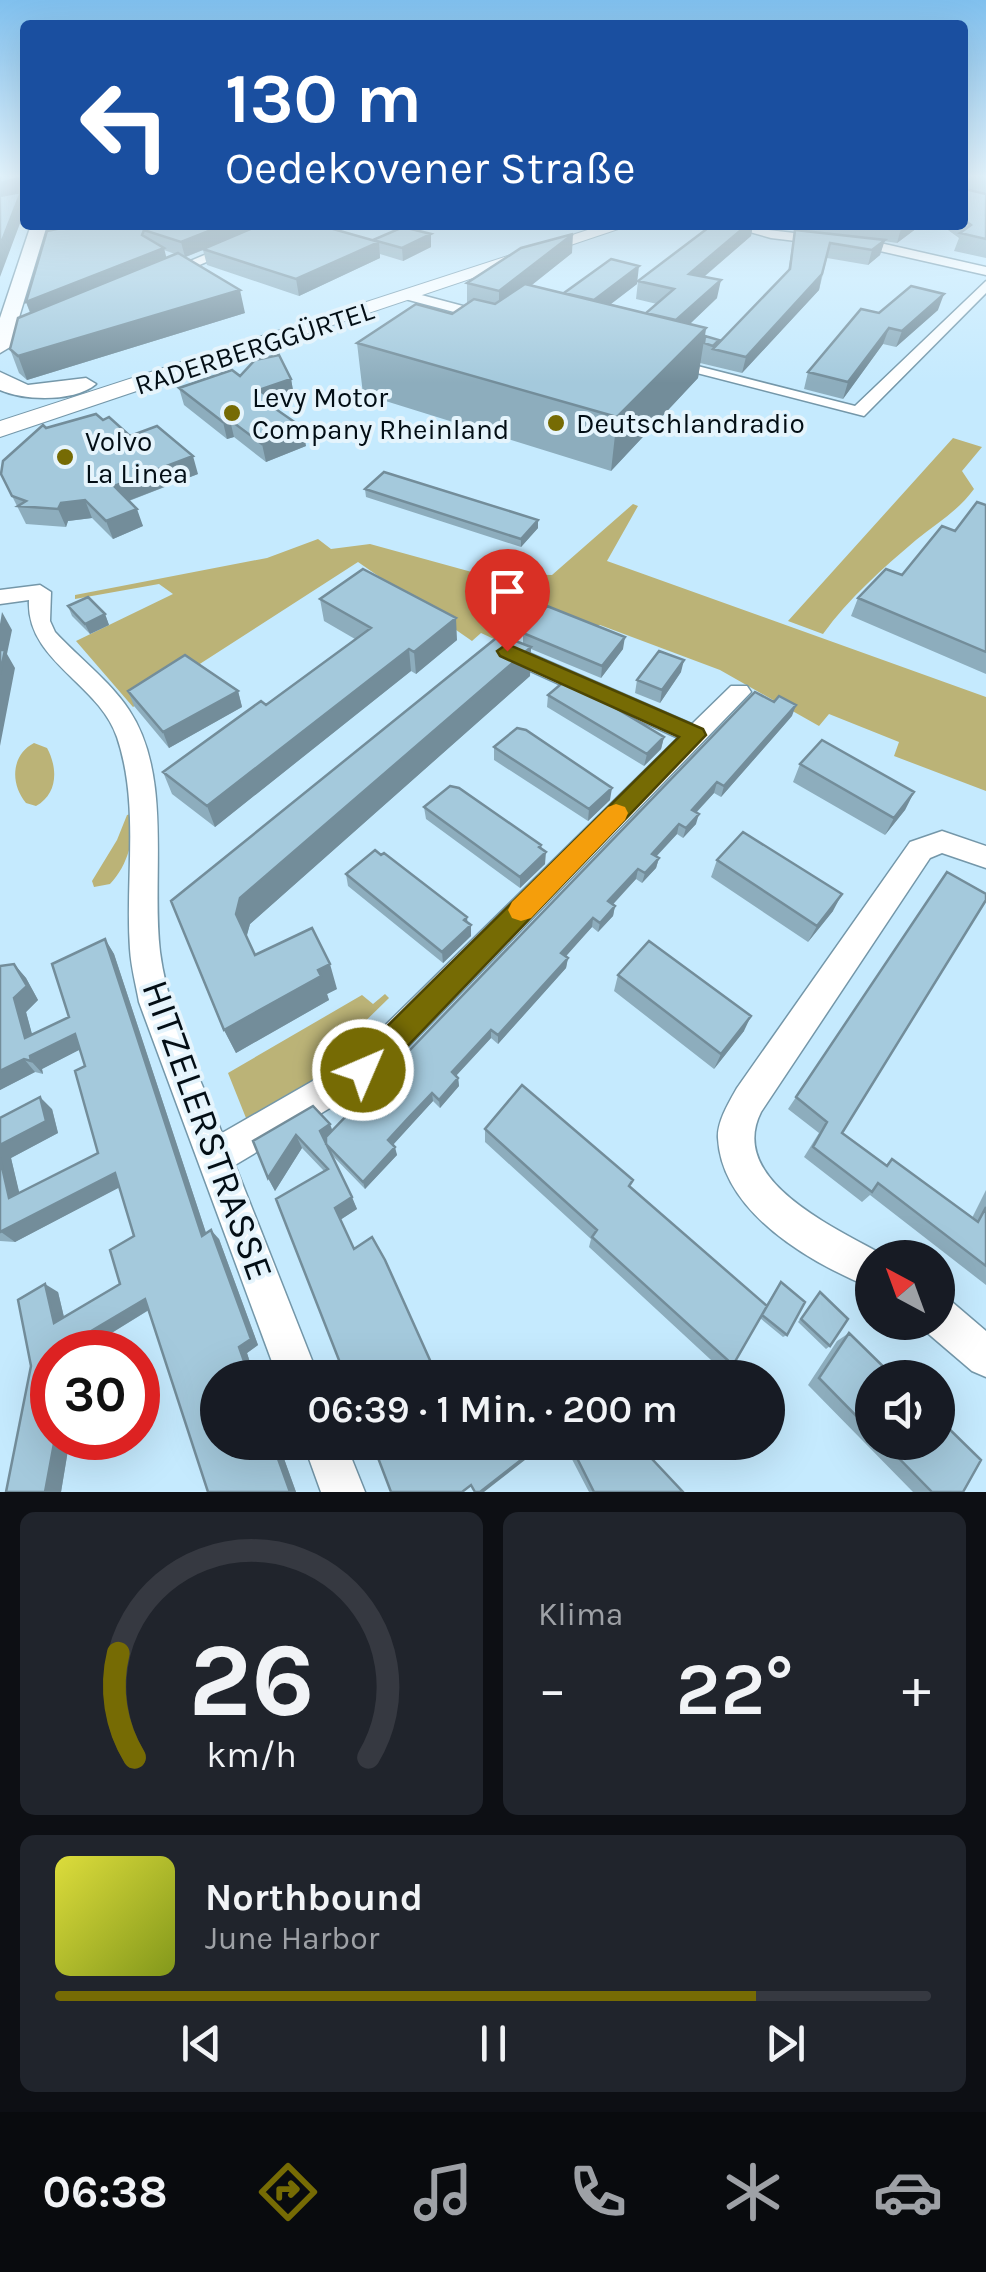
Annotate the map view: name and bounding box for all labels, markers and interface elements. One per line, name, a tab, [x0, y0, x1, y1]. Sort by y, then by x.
text: 130 m	[225, 58, 422, 140]
icon: left	[60, 60, 190, 190]
text: Oedekovener Straße	[225, 142, 636, 194]
street label: RADERBERGGÜRTEL	[131, 293, 378, 402]
place label: Levy Motor Company Rheinland	[252, 381, 509, 446]
marker: Levy Motor Company Rheinland	[221, 402, 243, 424]
place label: Deutschlandradio	[576, 407, 805, 440]
marker: Deutschlandradio	[545, 412, 567, 434]
place label: Volvo La Linea	[85, 425, 188, 490]
marker: Volvo La Linea	[54, 446, 76, 468]
pin	[465, 549, 550, 652]
icon: arrive	[480, 564, 535, 619]
street label: HITZELERSTRASSE	[132, 974, 283, 1286]
position arrow	[311, 1018, 415, 1122]
north arrow	[855, 1240, 955, 1340]
map controls	[855, 1240, 955, 1460]
speed limit sign: 30	[30, 1330, 160, 1460]
button: sound	[855, 1360, 955, 1460]
text: 06:39 · 1 Min. · 200 m	[307, 1387, 678, 1432]
text: Klima	[538, 1596, 624, 1633]
text: 26	[188, 1620, 315, 1741]
text: 22°	[676, 1645, 793, 1733]
text: −	[538, 1657, 567, 1721]
text: +	[902, 1657, 931, 1721]
text: km/h	[206, 1734, 297, 1776]
text: Northbound	[205, 1875, 423, 1920]
text: June Harbor	[205, 1920, 379, 1957]
icon: previous	[174, 2016, 229, 2071]
icon: pause	[466, 2016, 521, 2071]
icon: next	[758, 2016, 813, 2071]
icon: directions	[253, 2157, 323, 2227]
icon: music	[408, 2157, 478, 2227]
icon: phone	[563, 2157, 633, 2227]
icon: climate	[718, 2157, 788, 2227]
icon: car	[873, 2157, 943, 2227]
text: 06:38	[43, 2166, 168, 2218]

